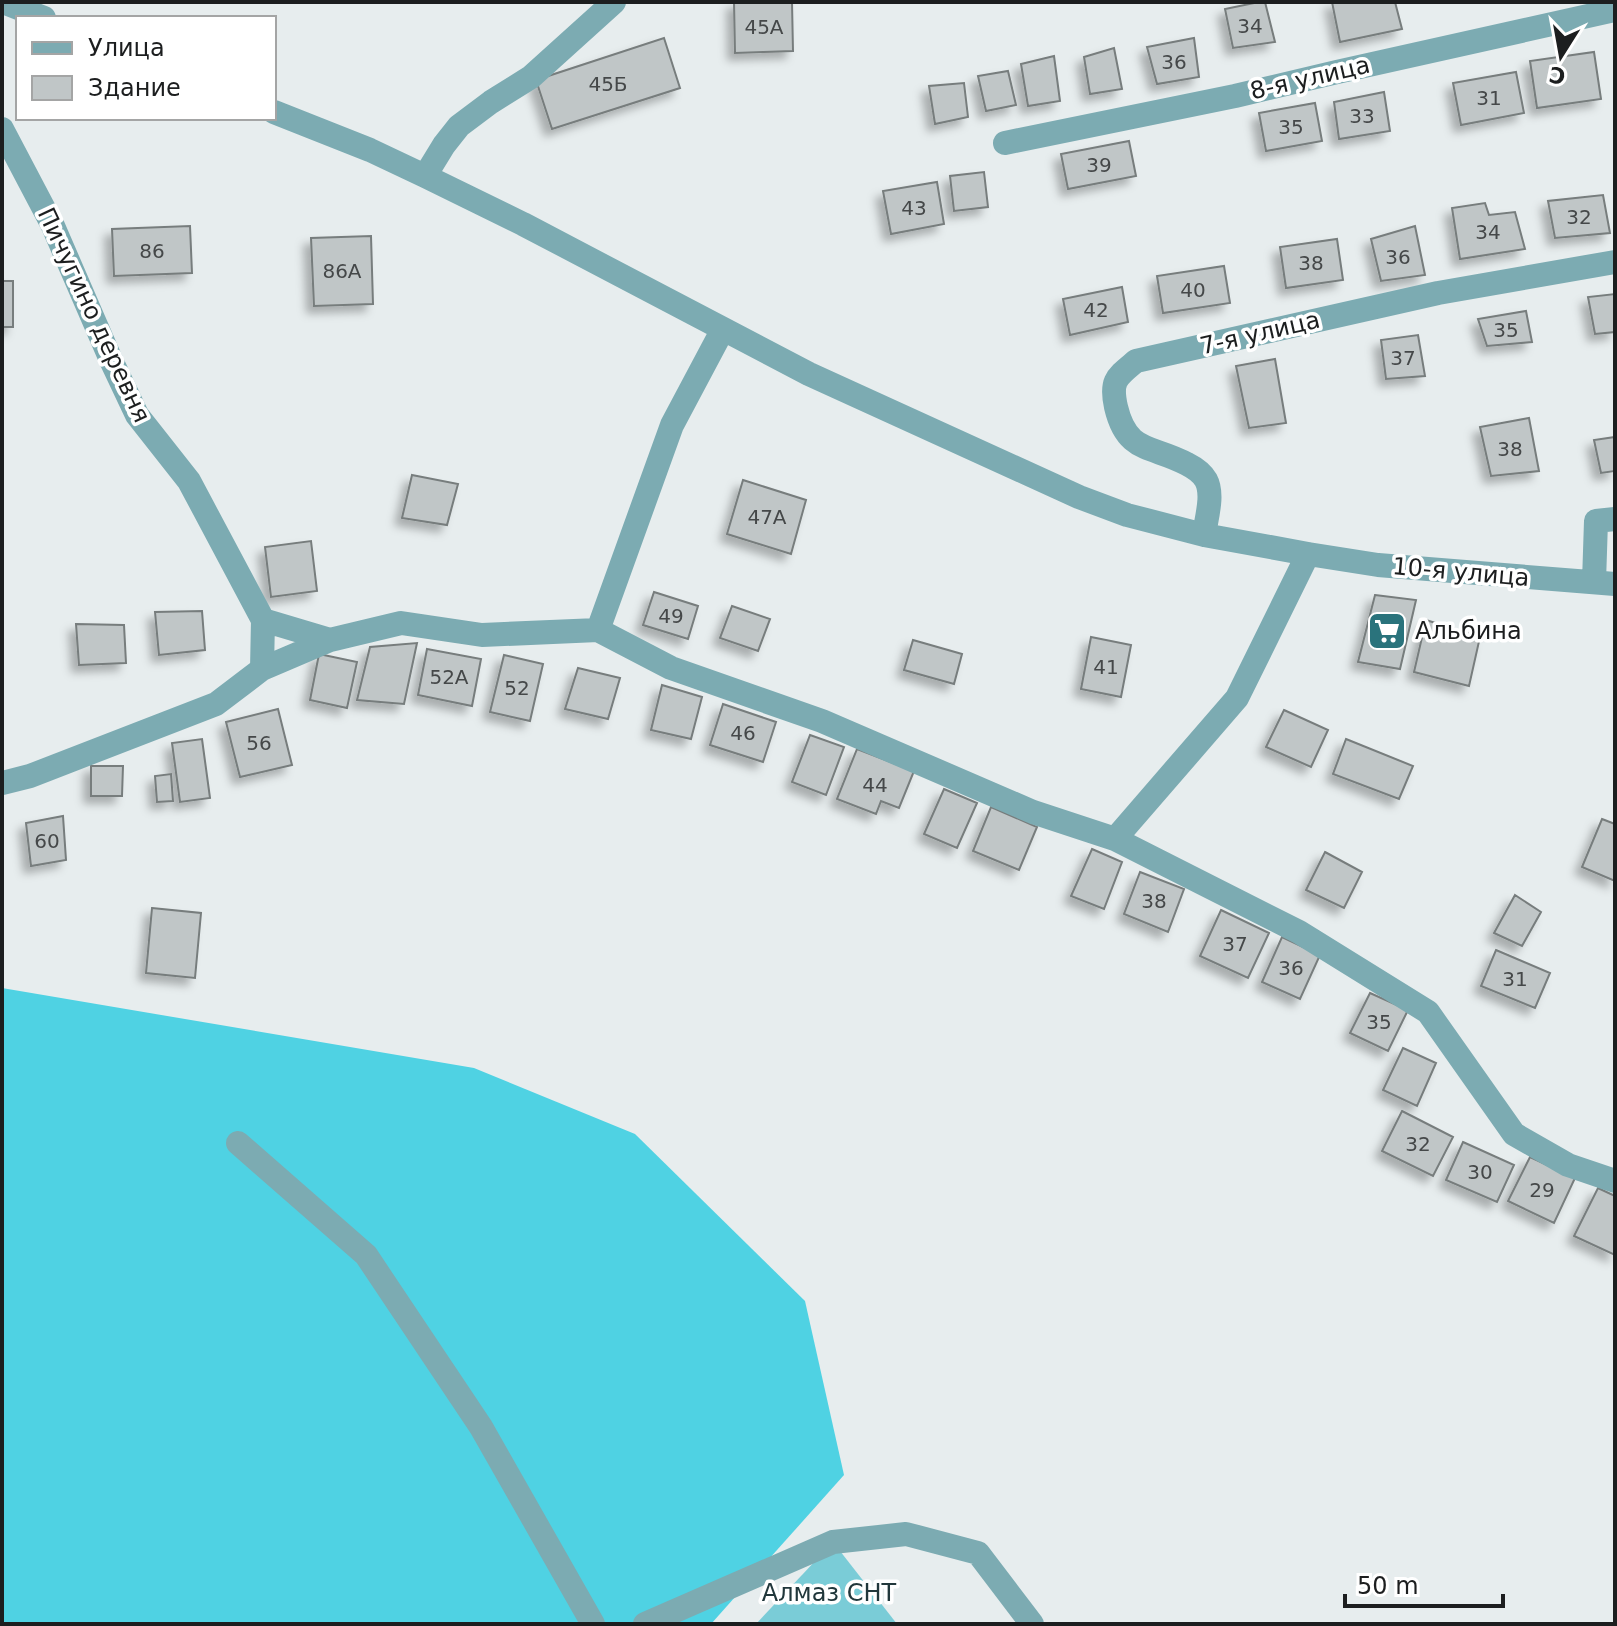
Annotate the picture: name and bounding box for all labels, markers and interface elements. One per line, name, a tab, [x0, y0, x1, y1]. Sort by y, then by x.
house number: 34	[1237, 14, 1263, 38]
house number: 45А	[744, 15, 784, 39]
legend	[16, 16, 276, 120]
north arrow	[1521, 16, 1601, 96]
text: Улица	[88, 34, 165, 62]
house number: 36	[1161, 50, 1187, 74]
street label: 8-я улица	[1247, 51, 1373, 105]
text: С	[1547, 61, 1568, 89]
house number: 45Б	[588, 72, 628, 96]
text: Здание	[88, 74, 181, 102]
house number: 31	[1476, 86, 1502, 110]
house number: 33	[1349, 104, 1375, 128]
house number: 35	[1278, 115, 1304, 139]
house number: 39	[1086, 153, 1112, 177]
house number: 43	[901, 196, 927, 220]
street label: Пичугино деревня	[32, 203, 156, 427]
house number: 32	[1566, 205, 1592, 229]
house number: 34	[1475, 220, 1501, 244]
house number: 86	[139, 239, 165, 263]
house number: 36	[1385, 245, 1411, 269]
house number: 38	[1298, 251, 1324, 275]
house number: 86А	[322, 259, 362, 283]
house number: 40	[1180, 278, 1206, 302]
house number: 42	[1083, 298, 1109, 322]
street label: 7-я улица	[1197, 306, 1323, 360]
house number: 35	[1493, 318, 1519, 342]
house number: 37	[1390, 346, 1416, 370]
house number: 38	[1497, 437, 1523, 461]
house number: 47А	[747, 505, 787, 529]
street label: 10-я улица	[1391, 552, 1531, 592]
house number: 49	[658, 604, 684, 628]
supermarket icon: Альбина	[1366, 610, 1408, 652]
place label: Альбина	[1415, 617, 1522, 645]
house number: 41	[1093, 655, 1119, 679]
house number: 52А	[429, 665, 469, 689]
house number: 52	[504, 676, 530, 700]
house number: 46	[730, 721, 756, 745]
house number: 56	[246, 731, 272, 755]
house number: 44	[862, 773, 888, 797]
house number: 60	[34, 829, 60, 853]
house number: 38	[1141, 889, 1167, 913]
house number: 37	[1222, 932, 1248, 956]
house number: 36	[1278, 956, 1304, 980]
house number: 31	[1502, 967, 1528, 991]
house number: 35	[1366, 1010, 1392, 1034]
house number: 32	[1405, 1132, 1431, 1156]
house number: 30	[1467, 1160, 1493, 1184]
house number: 29	[1529, 1178, 1555, 1202]
scale bar	[1345, 1558, 1503, 1608]
text: 50 m	[1357, 1572, 1419, 1600]
park label: Алмаз СНТ	[762, 1579, 897, 1607]

